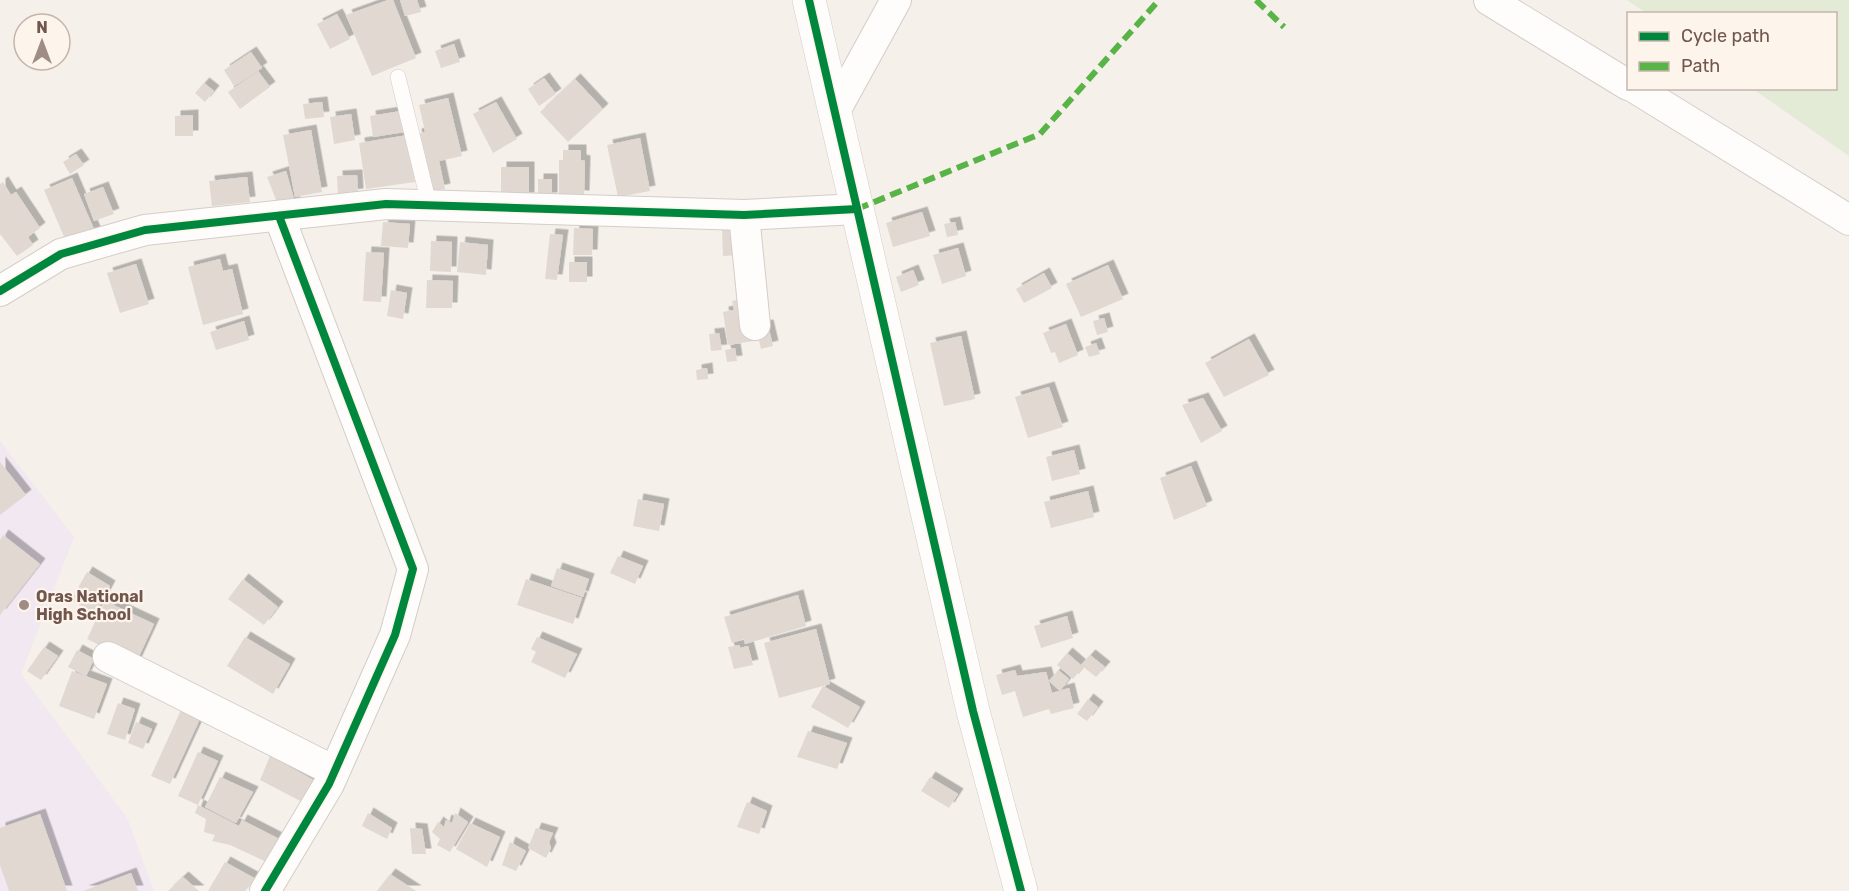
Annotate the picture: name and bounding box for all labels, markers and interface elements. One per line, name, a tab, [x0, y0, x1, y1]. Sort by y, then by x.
north arrow	[12, 12, 72, 72]
legend	[1627, 12, 1837, 90]
text: N	[36, 18, 48, 37]
text: Cycle path	[1681, 25, 1770, 47]
text: Path	[1681, 55, 1720, 77]
place label: Oras National High School	[36, 587, 143, 624]
marker: Oras National High School	[17, 598, 31, 612]

